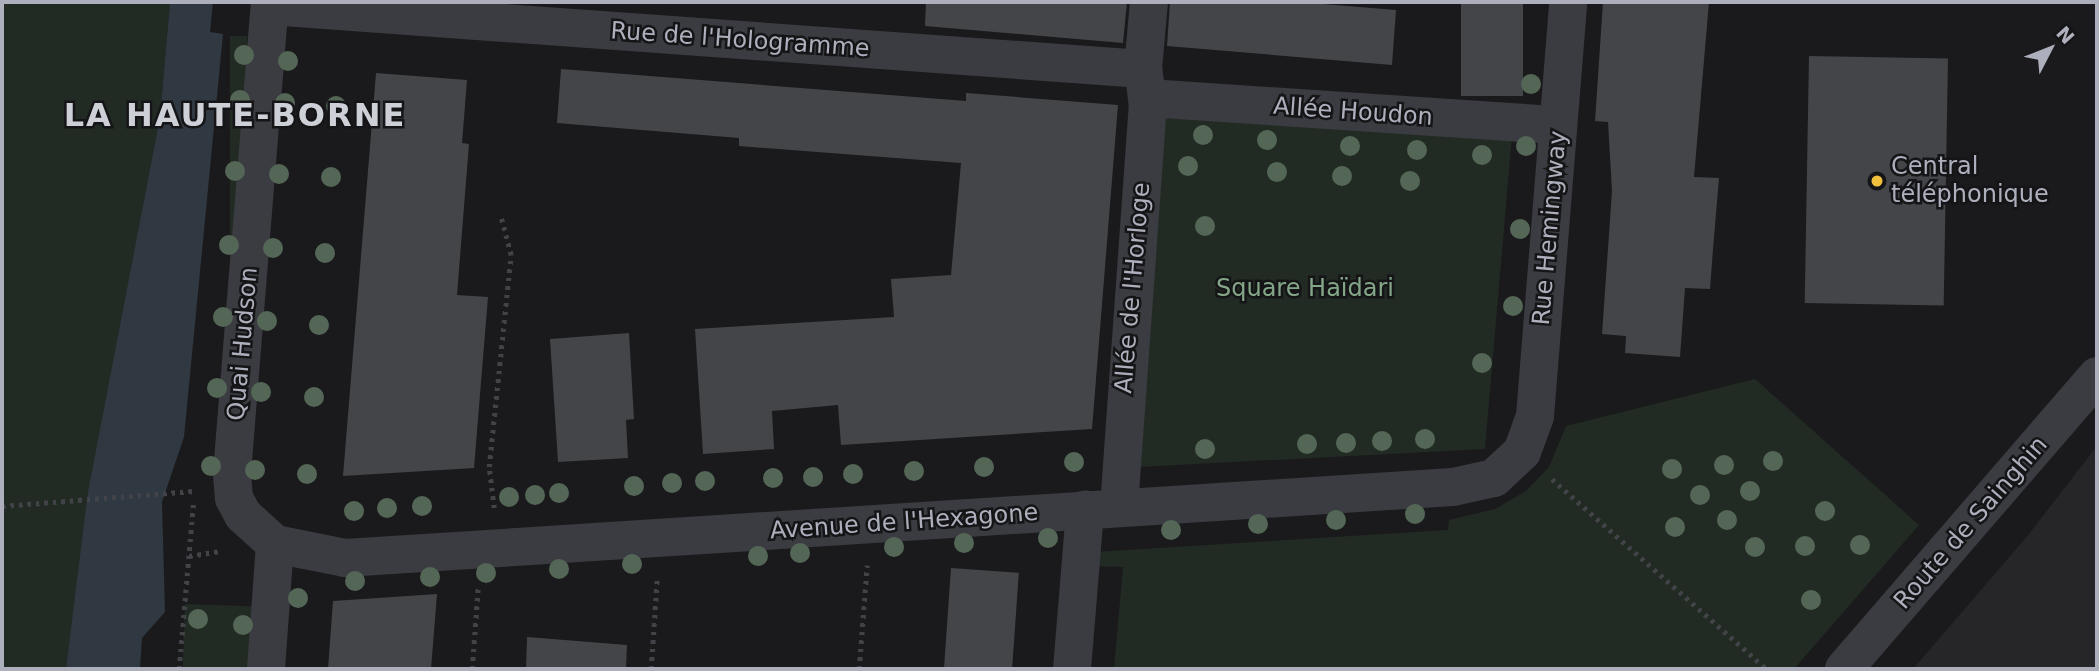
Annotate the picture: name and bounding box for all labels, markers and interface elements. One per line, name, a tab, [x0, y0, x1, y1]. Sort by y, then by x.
north arrow	[2015, 14, 2085, 84]
street label: Rue de l'Hologramme	[610, 17, 870, 63]
text: N	[2052, 22, 2079, 48]
street label: Allée Houdon	[1272, 92, 1434, 132]
district label: LA HAUTE-BORNE	[65, 96, 405, 134]
street label: Rue Hemingway	[1527, 130, 1573, 326]
place label: Central téléphonique	[1891, 153, 2049, 209]
marker: Central téléphonique	[1869, 173, 1885, 189]
street label: Allée de l'Horloge	[1109, 181, 1157, 395]
street label: Quai Hudson	[222, 266, 264, 422]
park label: Square Haïdari	[1216, 275, 1394, 303]
street label: Route de Sainghin	[1888, 431, 2054, 615]
street label: Avenue de l'Hexagone	[769, 498, 1039, 546]

